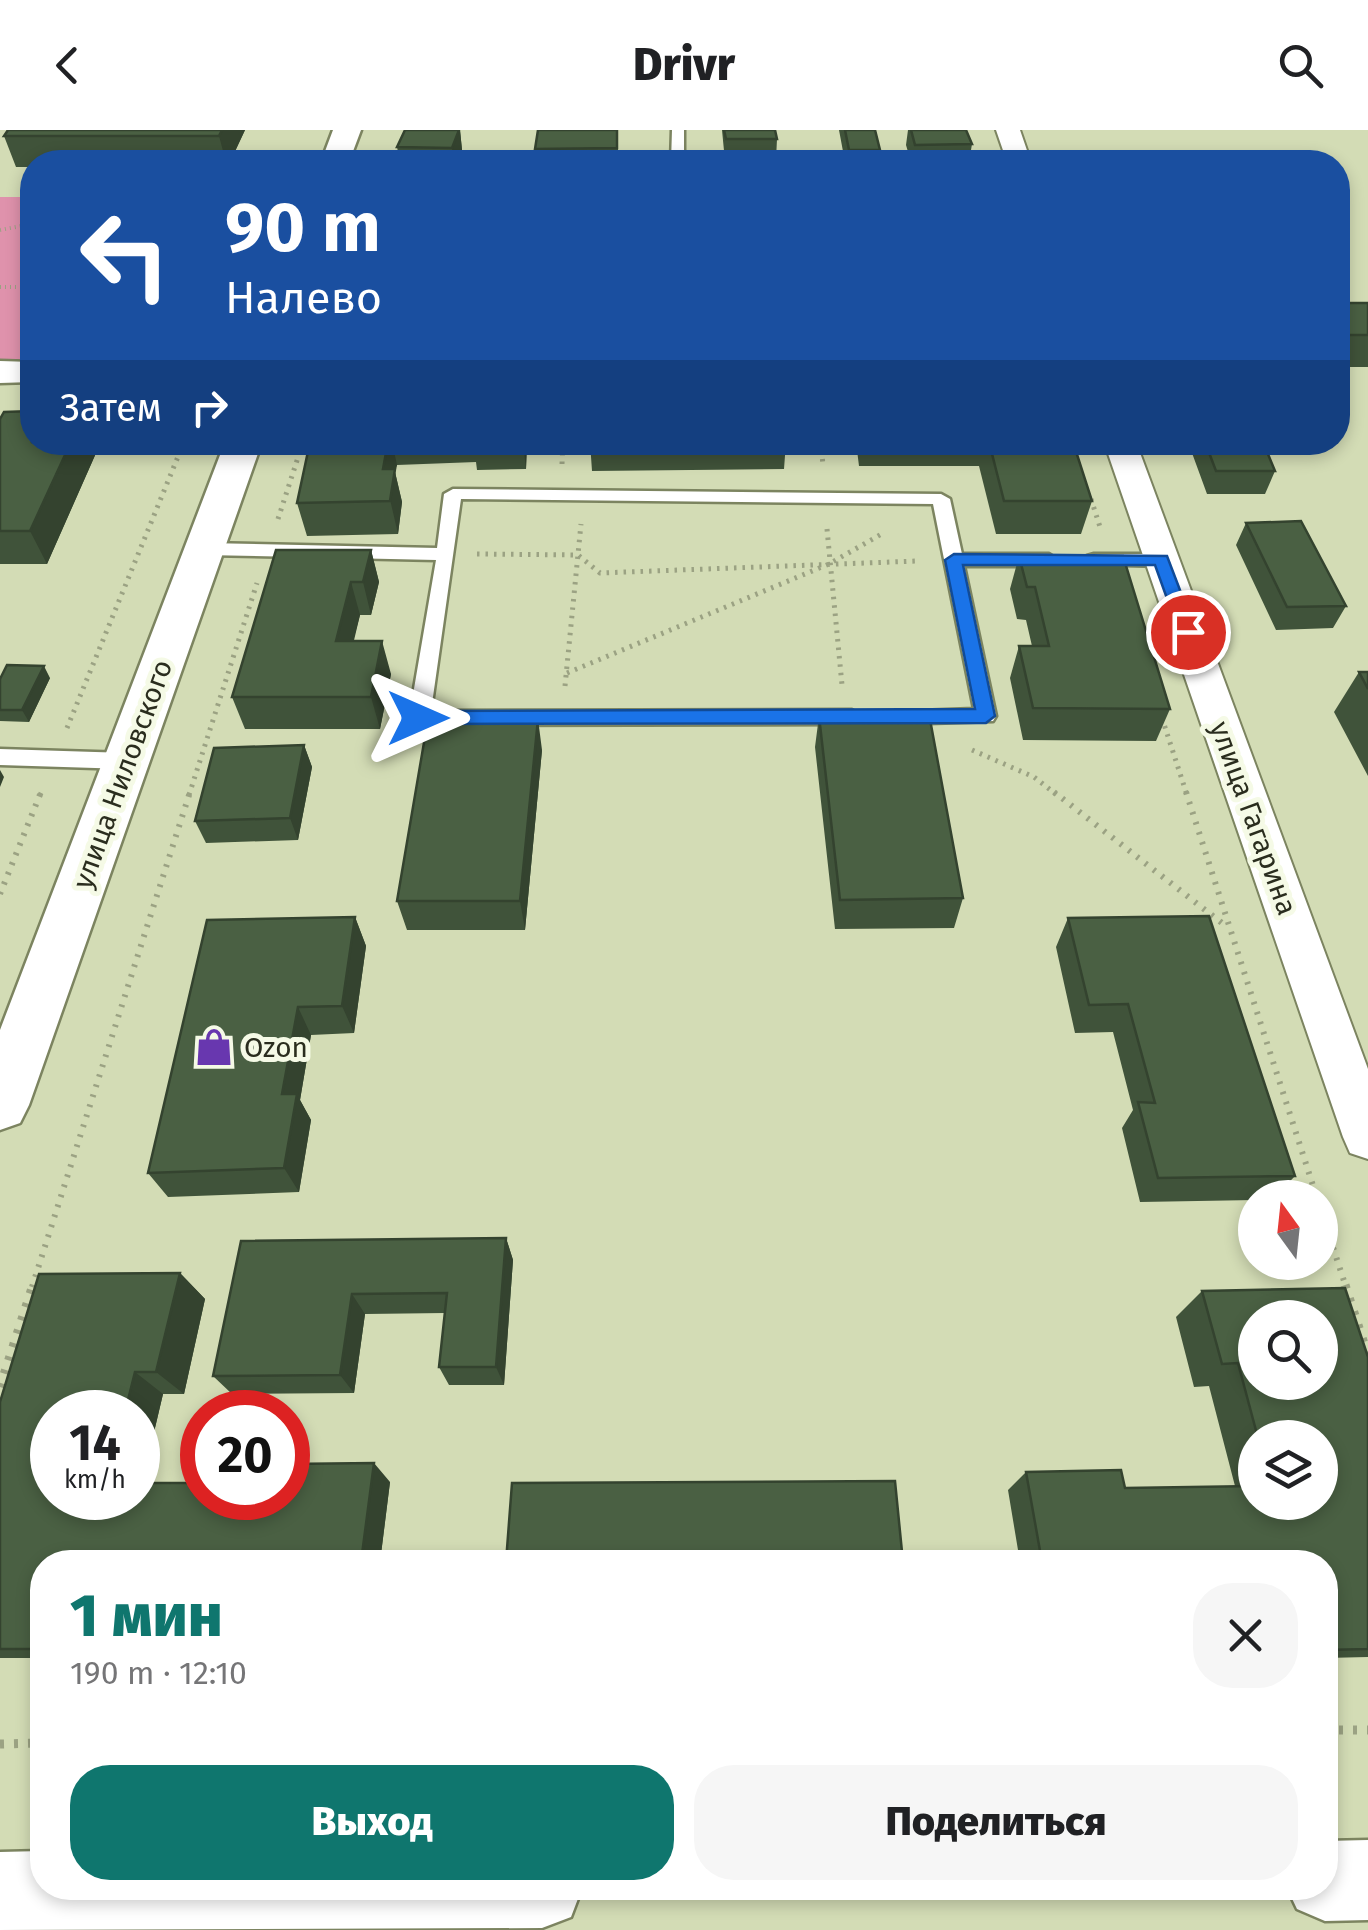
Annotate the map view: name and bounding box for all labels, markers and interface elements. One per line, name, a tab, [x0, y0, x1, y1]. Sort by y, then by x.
icon: back	[40, 38, 95, 93]
text: Drivr	[633, 38, 735, 92]
icon: search	[1273, 38, 1328, 93]
text: 90 m	[225, 186, 381, 270]
icon: left	[60, 190, 190, 320]
text: Налево	[225, 271, 382, 325]
icon: right	[182, 380, 237, 435]
text: Затем	[60, 385, 162, 431]
pin	[1146, 590, 1231, 675]
icon: arrive	[1161, 605, 1216, 660]
street label: улица Ниловского	[66, 655, 179, 893]
position arrow	[366, 666, 470, 770]
street label: улица Гагарина	[1203, 717, 1304, 919]
shop icon: Ozon	[193, 1026, 235, 1068]
place label: Ozon	[244, 1031, 308, 1064]
north arrow	[1238, 1180, 1338, 1280]
map controls	[1238, 1180, 1338, 1520]
button: search	[1238, 1300, 1338, 1400]
speed limit sign: 20	[180, 1390, 310, 1520]
text: 14	[69, 1413, 121, 1473]
button: layers	[1238, 1420, 1338, 1520]
text: km/h	[64, 1465, 126, 1495]
text: 1 мин	[70, 1580, 223, 1652]
button: close	[1193, 1583, 1298, 1688]
text: 190 m · 12:10	[70, 1654, 247, 1692]
button: Выход	[70, 1765, 674, 1880]
button: Поделиться	[694, 1765, 1298, 1880]

